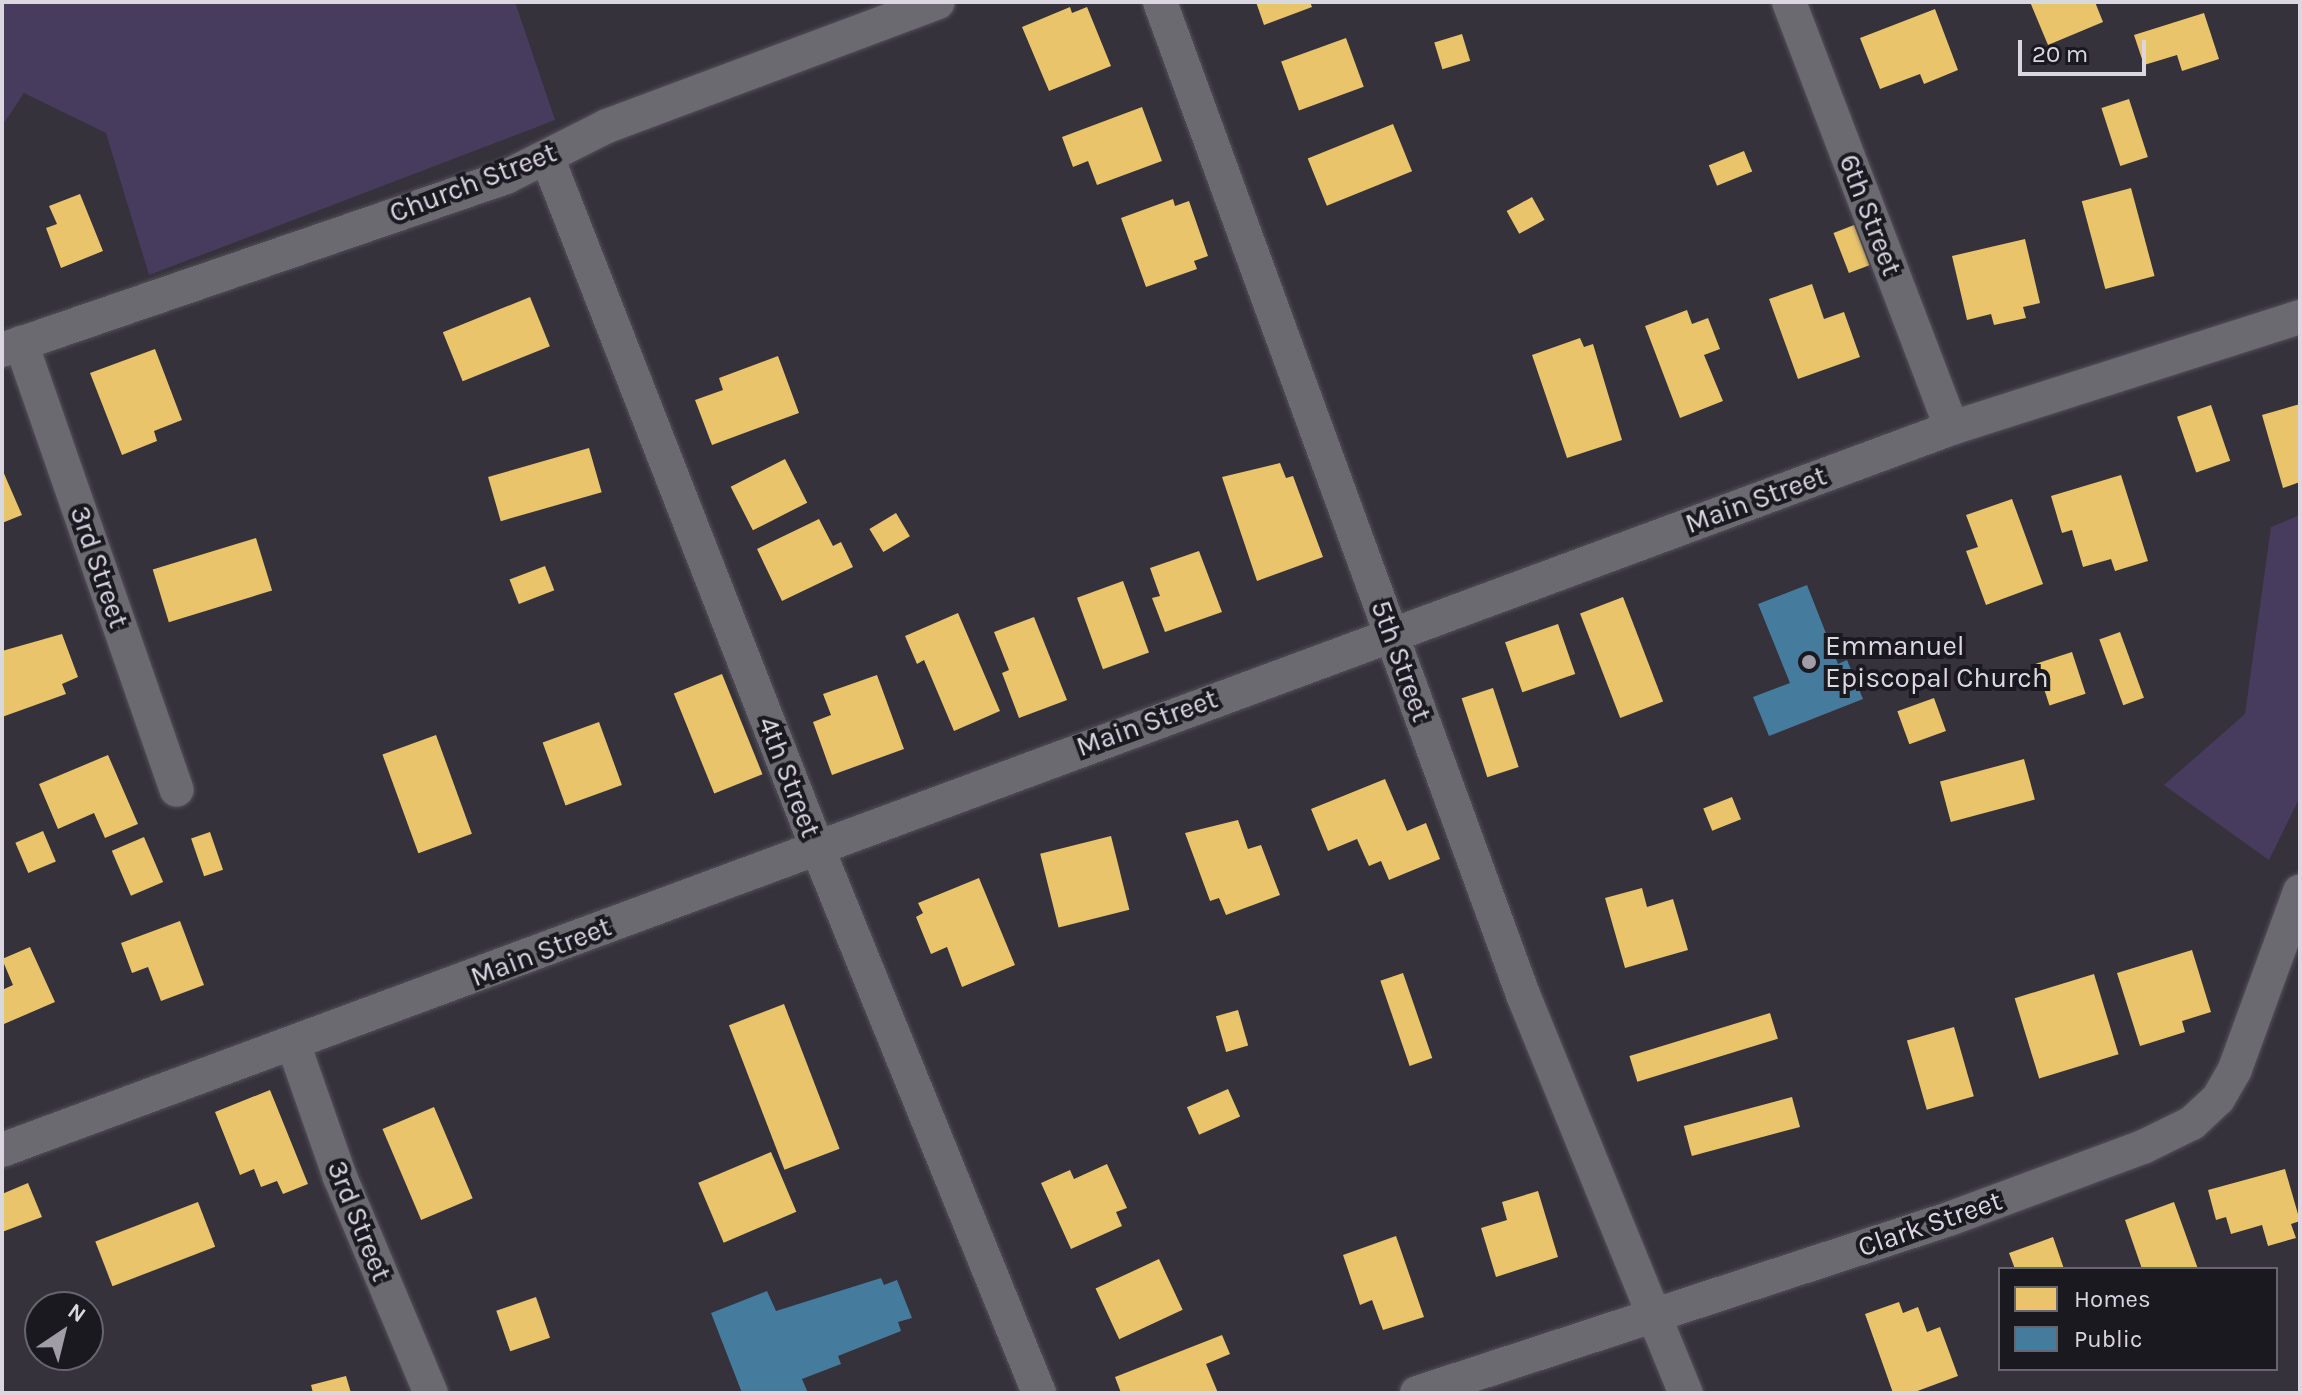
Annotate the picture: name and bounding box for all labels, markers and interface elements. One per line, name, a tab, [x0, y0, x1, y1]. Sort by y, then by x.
scale bar	[2022, 24, 2150, 74]
text: 20 m	[2032, 40, 2088, 68]
street label: Church Street	[385, 136, 561, 230]
street label: 6th Street	[1832, 150, 1908, 280]
street label: Main Street	[1681, 459, 1831, 541]
street label: 3rd Street	[62, 502, 136, 632]
street label: 5th Street	[1364, 596, 1438, 726]
place label: Emmanuel Episcopal Church	[1825, 629, 2049, 695]
marker: Emmanuel Episcopal Church	[1800, 653, 1818, 671]
street label: Main Street	[1072, 682, 1222, 764]
street label: 4th Street	[751, 712, 827, 842]
street label: Main Street	[466, 910, 616, 994]
street label: 3rd Street	[320, 1156, 398, 1286]
street label: Clark Street	[1854, 1184, 2006, 1264]
legend	[1998, 1267, 2278, 1371]
text: Homes	[2074, 1285, 2151, 1313]
north arrow	[24, 1291, 104, 1371]
text: N	[63, 1298, 91, 1328]
text: Public	[2074, 1325, 2142, 1353]

